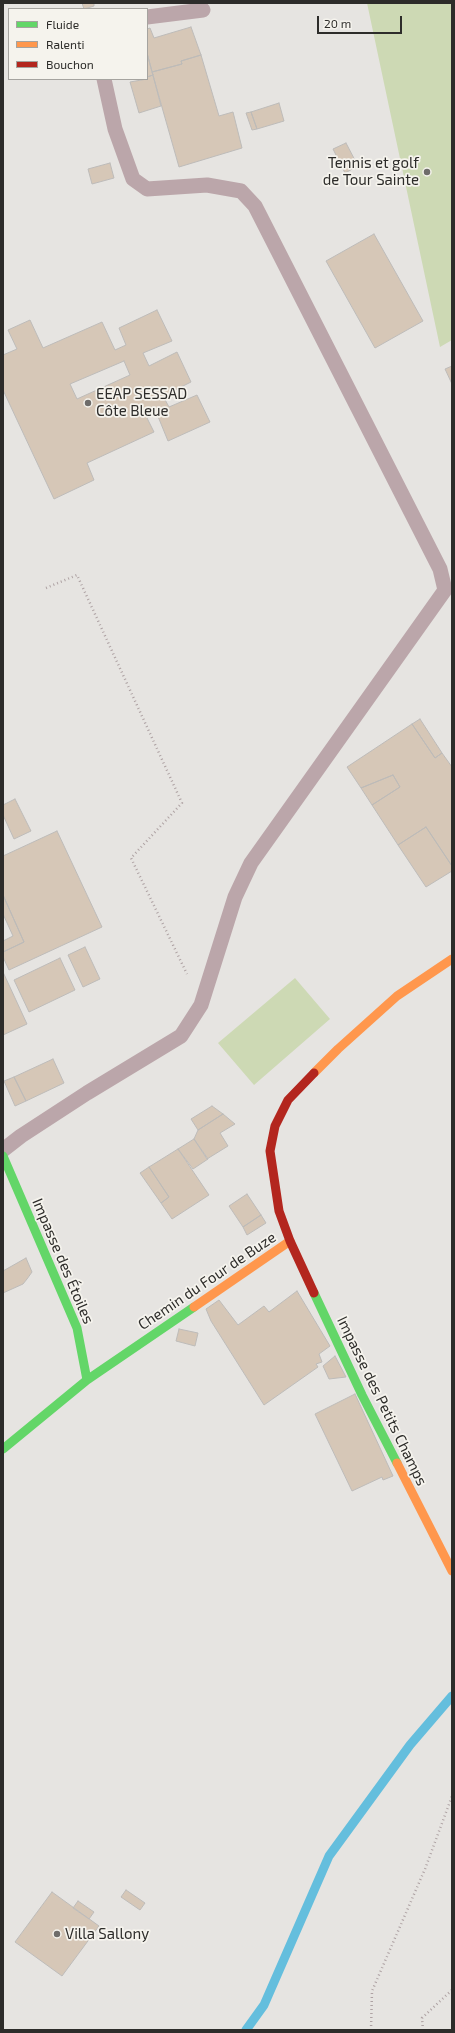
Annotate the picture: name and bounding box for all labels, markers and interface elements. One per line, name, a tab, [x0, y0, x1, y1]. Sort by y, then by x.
legend	[8, 8, 148, 80]
scale bar	[319, 8, 404, 34]
text: 20 m	[324, 16, 351, 30]
text: Fluide	[46, 17, 79, 31]
text: Ralenti	[46, 37, 85, 51]
text: Bouchon	[46, 57, 94, 71]
place label: Tennis et golf de Tour Sainte	[323, 154, 419, 189]
marker: Tennis et golf de Tour Sainte	[422, 167, 432, 177]
place label: EEAP SESSAD Côte Bleue	[96, 385, 187, 420]
marker: EEAP SESSAD Côte Bleue	[83, 398, 93, 408]
street label: Impasse des Étoiles	[28, 1195, 98, 1327]
street label: Chemin du Four de Buze	[135, 1228, 279, 1334]
street label: Impasse des Petits Champs	[333, 1313, 431, 1489]
place label: Villa Sallony	[65, 1925, 149, 1943]
marker: Villa Sallony	[52, 1929, 62, 1939]

